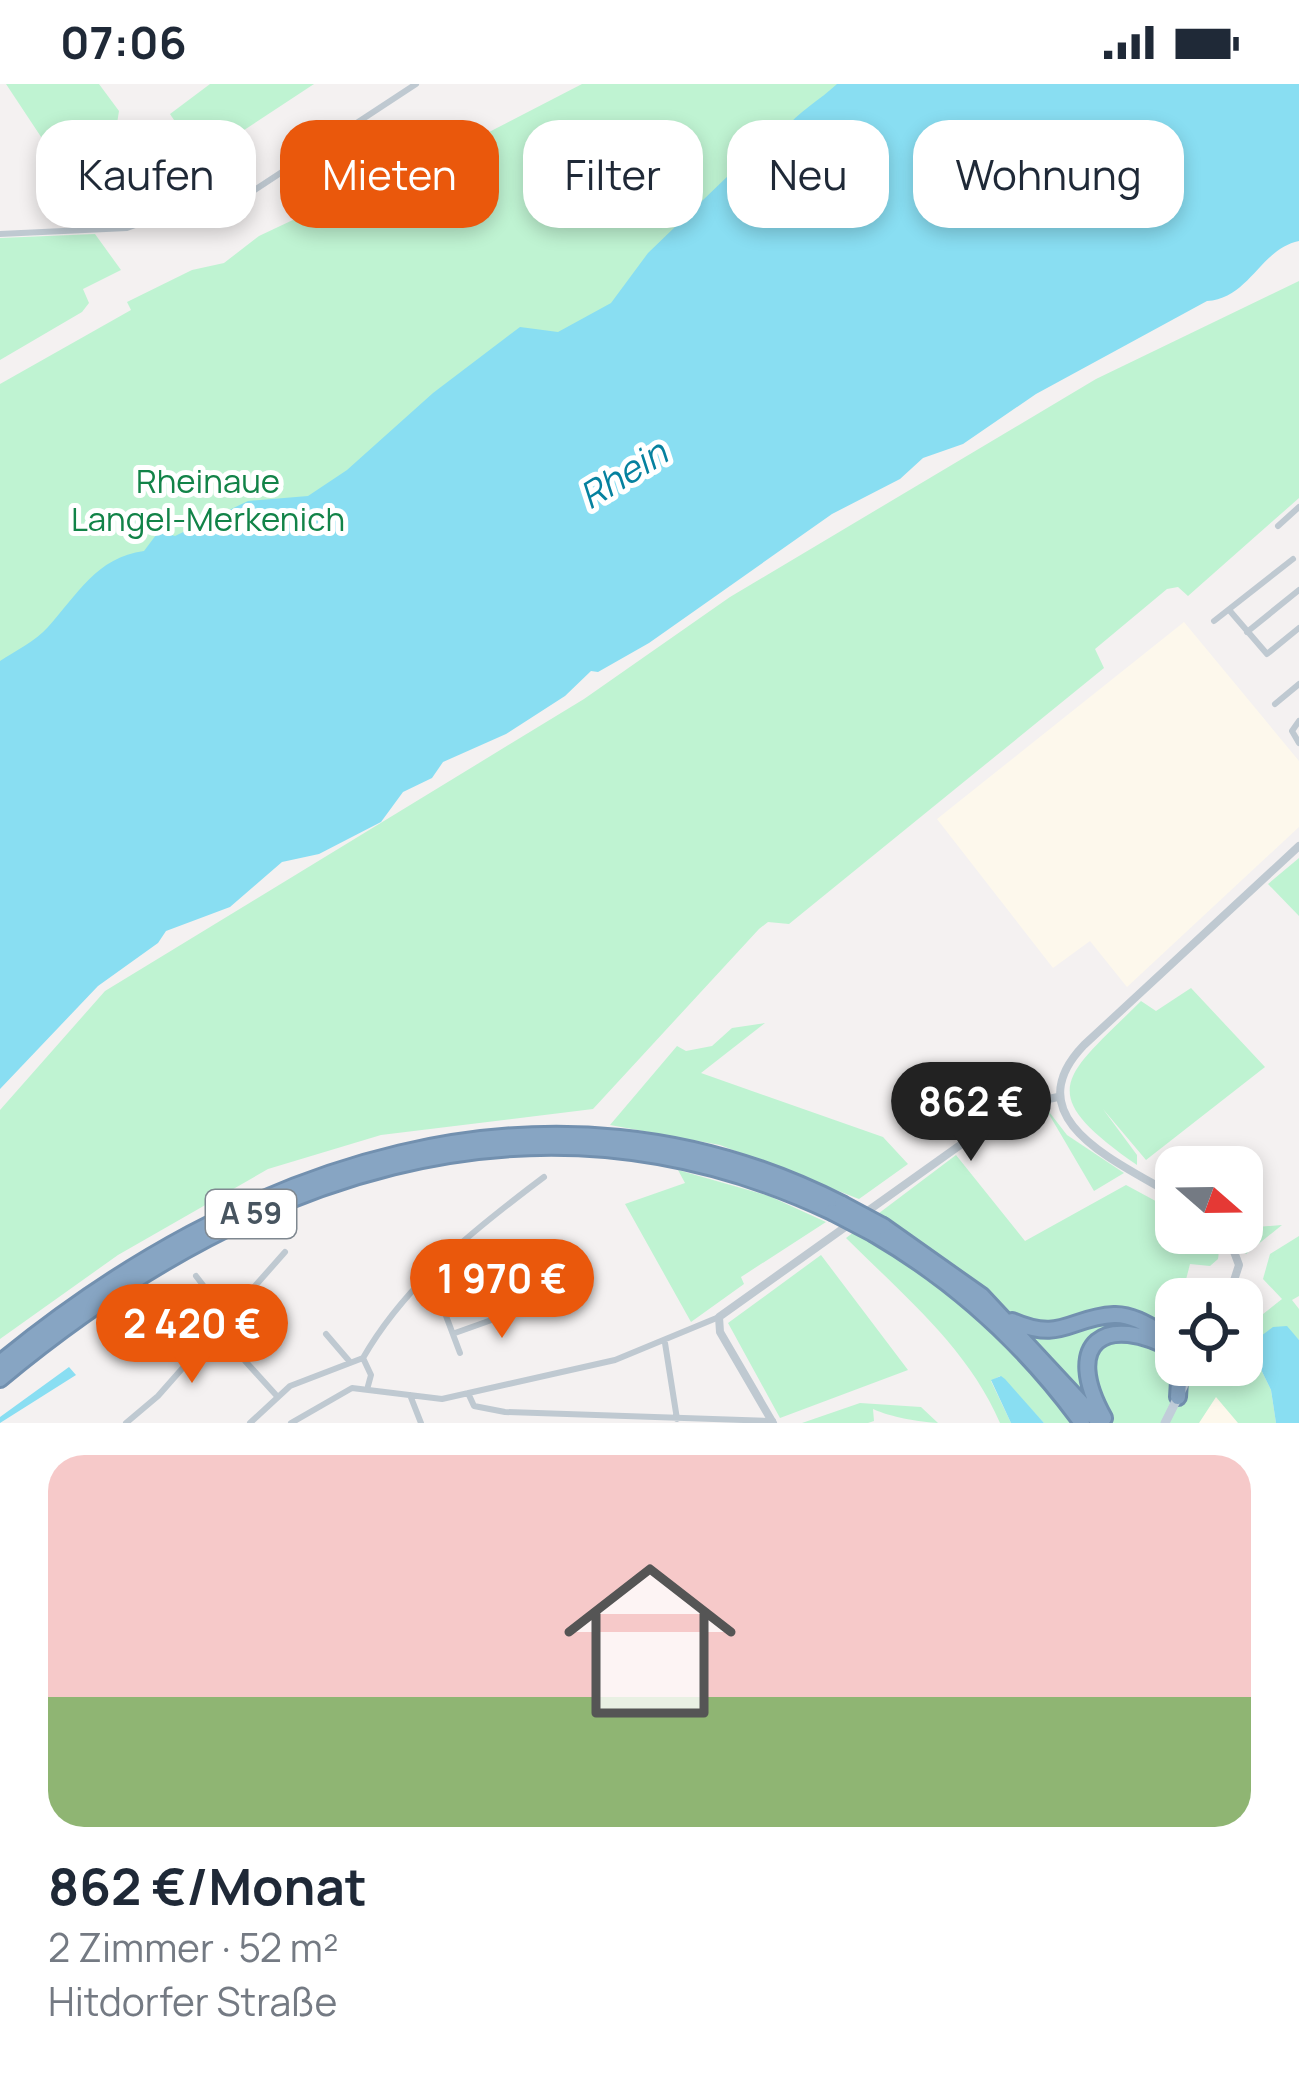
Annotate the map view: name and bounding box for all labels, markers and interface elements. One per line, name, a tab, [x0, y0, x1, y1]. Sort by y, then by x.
text: 07:06	[60, 11, 187, 73]
chip: Kaufen	[36, 120, 256, 228]
chip: Mieten	[280, 120, 499, 228]
chip: Filter	[523, 120, 703, 228]
chip: Neu	[727, 120, 889, 228]
chip: Wohnung	[913, 120, 1184, 228]
water label: Rhein	[570, 427, 677, 520]
park label: Rheinaue Langel-Merkenich	[71, 458, 345, 541]
pin: 862 €	[887, 1062, 1055, 1164]
text: 862 €	[918, 1074, 1024, 1128]
north arrow	[1155, 1146, 1263, 1254]
map controls	[1155, 1146, 1263, 1386]
road number: A 59	[206, 1190, 296, 1238]
pin: 1 970 €	[391, 1239, 613, 1341]
text: 1 970 €	[437, 1251, 567, 1305]
button: locate	[1155, 1278, 1263, 1386]
pin: 2 420 €	[81, 1284, 303, 1386]
text: 2 420 €	[123, 1296, 261, 1350]
icon: home	[542, 1533, 758, 1749]
text: 862 €/Monat	[48, 1851, 367, 1920]
text: 2 Zimmer · 52 m²	[48, 1920, 339, 1974]
text: Hitdorfer Straße	[48, 1974, 337, 2028]

